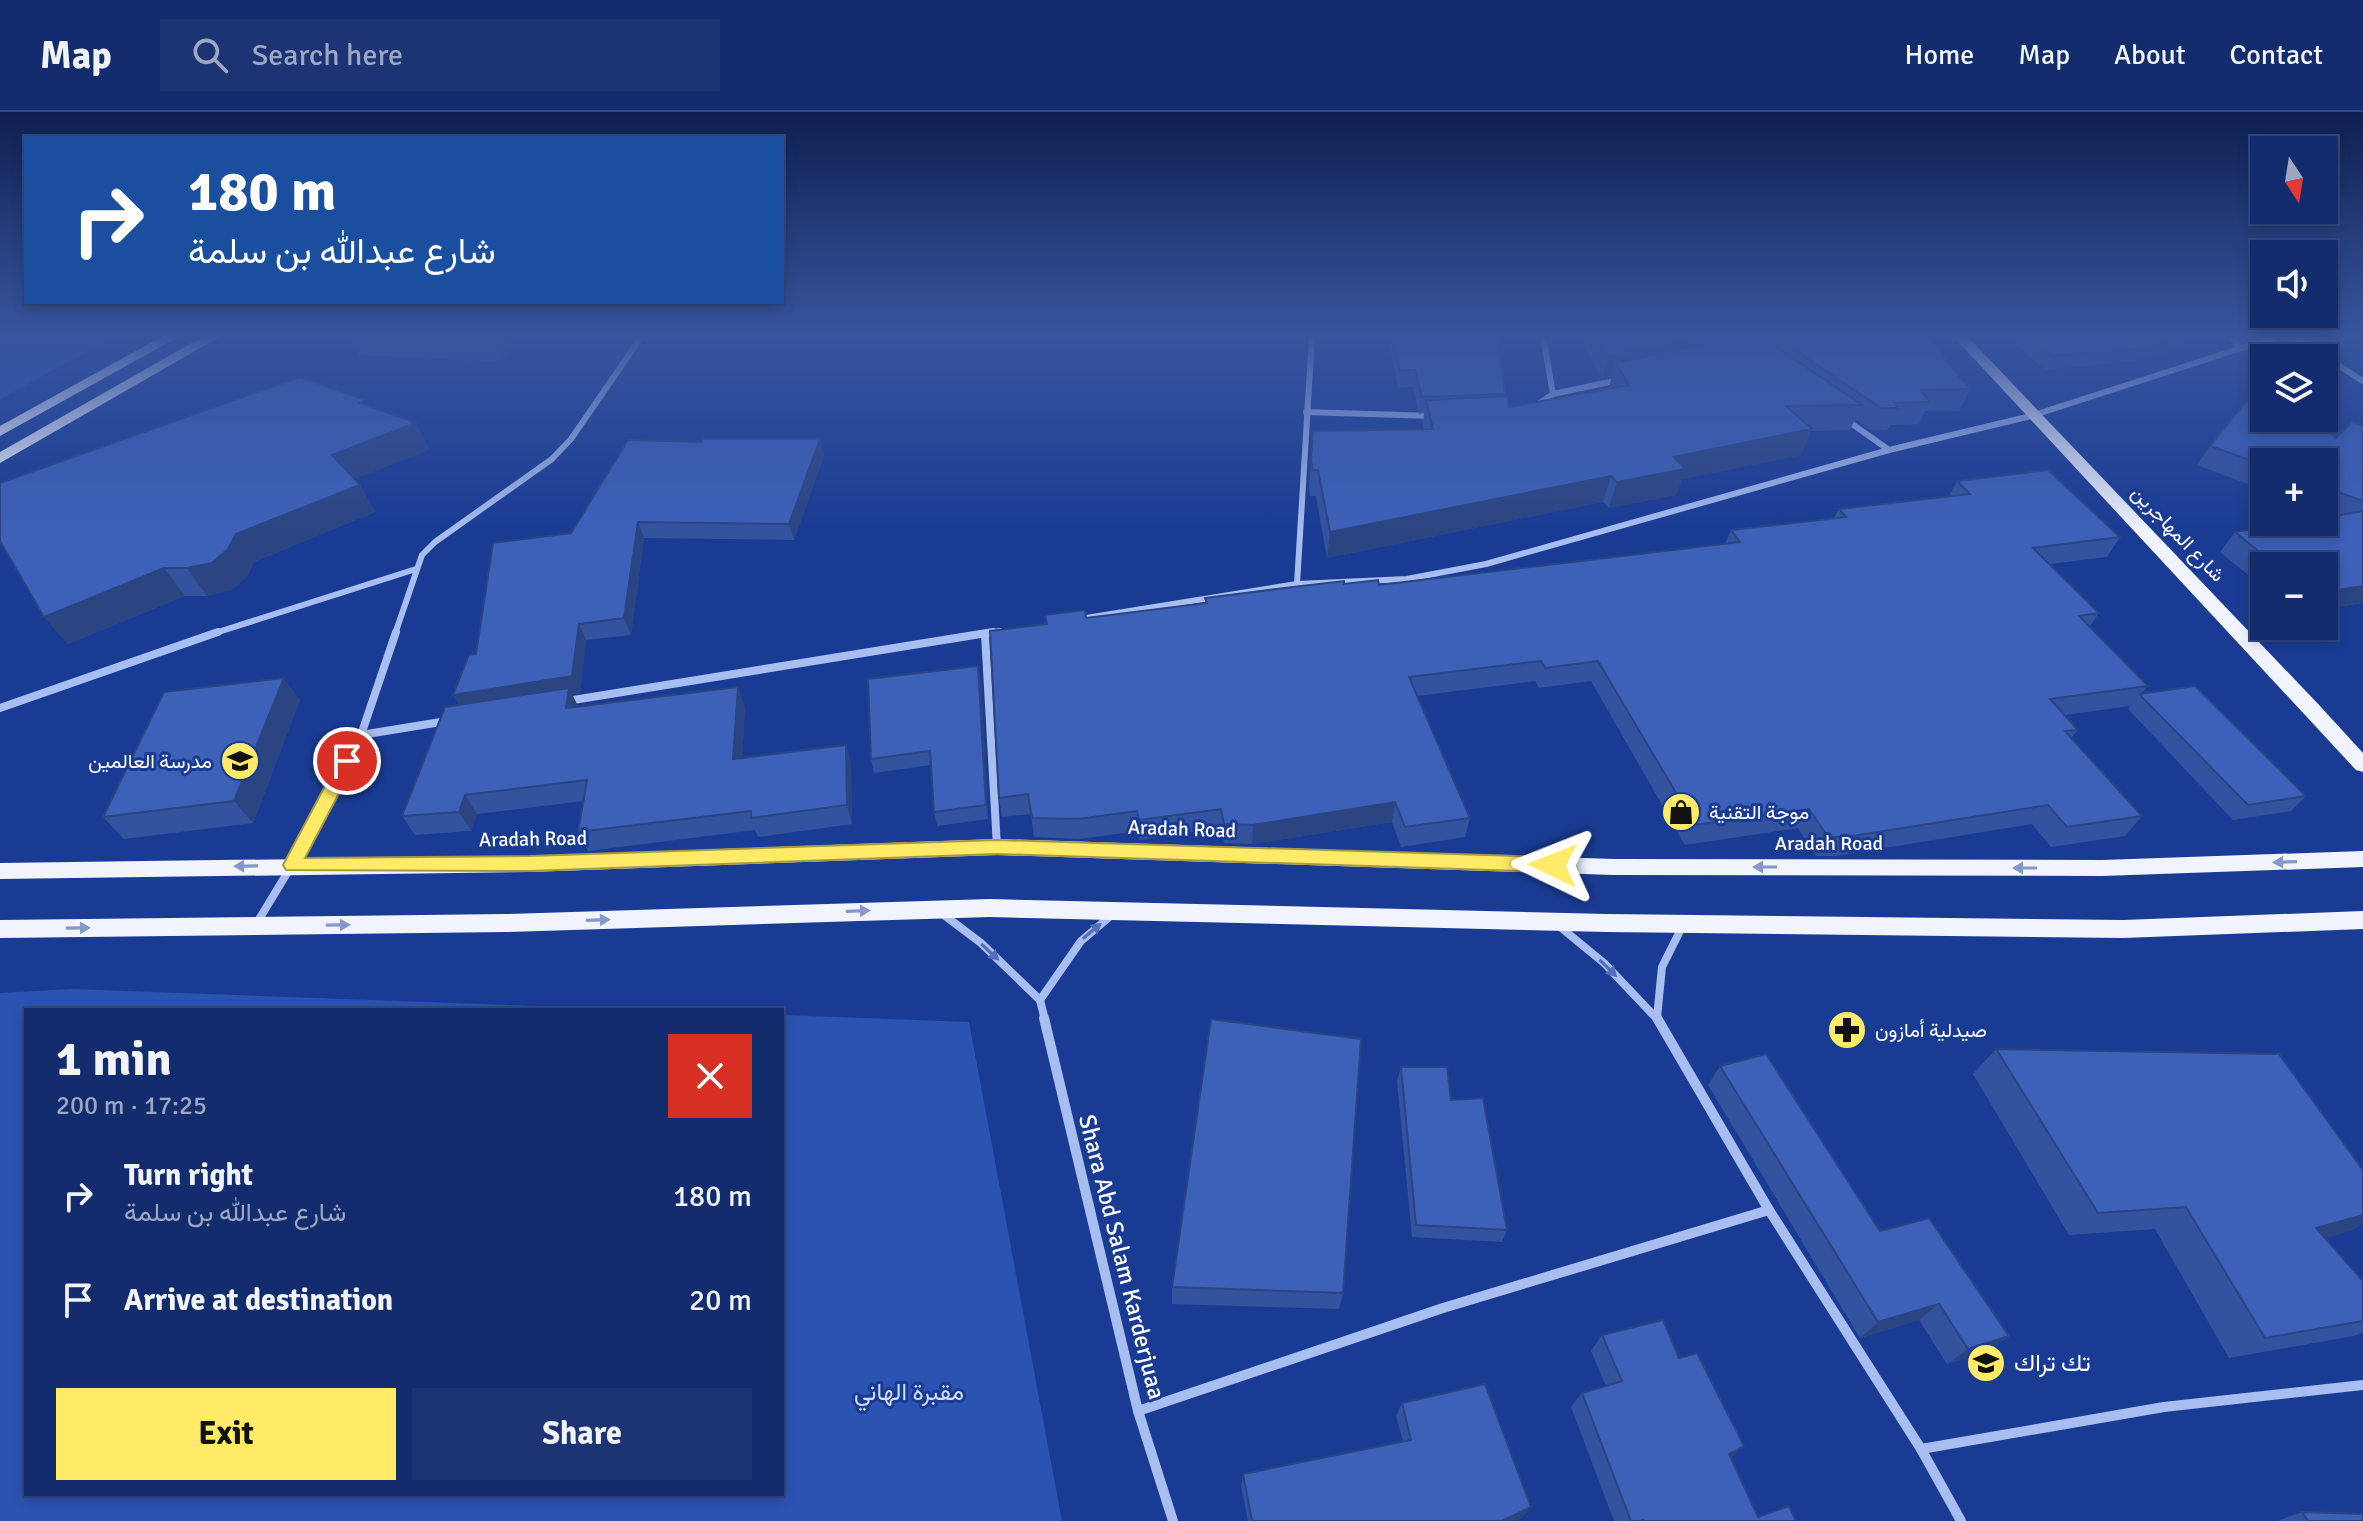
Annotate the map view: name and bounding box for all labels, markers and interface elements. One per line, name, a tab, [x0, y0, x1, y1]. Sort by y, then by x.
search box	[160, 19, 720, 91]
text: Map	[40, 32, 112, 79]
icon: search	[188, 33, 232, 77]
text: Search here	[252, 37, 403, 74]
text: Home	[1905, 38, 1974, 72]
text: Map	[2018, 38, 2070, 72]
text: About	[2114, 38, 2186, 72]
text: Contact	[2230, 38, 2323, 72]
north arrow	[2250, 136, 2338, 224]
map controls	[2250, 136, 2338, 640]
text: 180 m	[188, 157, 336, 226]
icon: right	[56, 168, 160, 272]
text: شارع عبدالله بن سلمة	[188, 229, 496, 274]
button: sound	[2250, 240, 2338, 328]
button: layers	[2250, 344, 2338, 432]
button: +	[2250, 448, 2338, 536]
street label: شارع المهاجرين	[2125, 481, 2230, 588]
button: −	[2250, 552, 2338, 640]
pin	[313, 727, 381, 795]
icon: arrive	[325, 739, 369, 783]
school or university icon: مدرسة العالمين	[219, 740, 261, 782]
place label: مدرسة العالمين	[88, 749, 212, 774]
shop icon: موجة التقنية	[1660, 791, 1702, 833]
place label: موجة التقنية	[1709, 800, 1809, 825]
street label: Aradah Road	[1127, 815, 1237, 843]
position arrow	[1511, 823, 1595, 907]
street label: Aradah Road	[479, 826, 587, 852]
street label: Aradah Road	[1775, 831, 1883, 856]
one-way arrow	[2272, 855, 2297, 868]
one-way arrow	[233, 860, 258, 872]
one-way arrow	[1752, 861, 1777, 873]
one-way arrow	[2012, 862, 2037, 874]
one-way arrow	[846, 905, 871, 918]
one-way arrow	[586, 913, 611, 926]
one-way arrow	[326, 919, 351, 931]
one-way arrow	[66, 922, 91, 934]
one-way arrow	[1082, 923, 1102, 940]
one-way arrow	[980, 943, 999, 961]
one-way arrow	[1598, 958, 1617, 977]
pharmacy icon: صيدلية أمازون	[1826, 1009, 1868, 1051]
place label: صيدلية أمازون	[1875, 1018, 1987, 1043]
text: 1 min	[56, 1030, 172, 1089]
button: close	[668, 1034, 752, 1118]
text: 200 m · 17:25	[56, 1090, 207, 1122]
street label: Shara Abd Salam Karderjuaa	[1072, 1112, 1172, 1402]
text: Turn right	[124, 1157, 253, 1194]
icon: right	[56, 1174, 100, 1218]
text: 180 m	[673, 1178, 752, 1215]
text: شارع عبدالله بن سلمة	[124, 1197, 346, 1229]
icon: arrive	[56, 1278, 100, 1322]
text: Arrive at destination	[124, 1282, 393, 1319]
text: 20 m	[689, 1282, 752, 1319]
school or university icon: تك تراك	[1965, 1342, 2007, 1384]
place label: تك تراك	[2014, 1348, 2091, 1378]
park label: مقبرة الهاني	[854, 1377, 964, 1411]
button: Exit	[56, 1388, 396, 1480]
button: Share	[412, 1388, 752, 1480]

